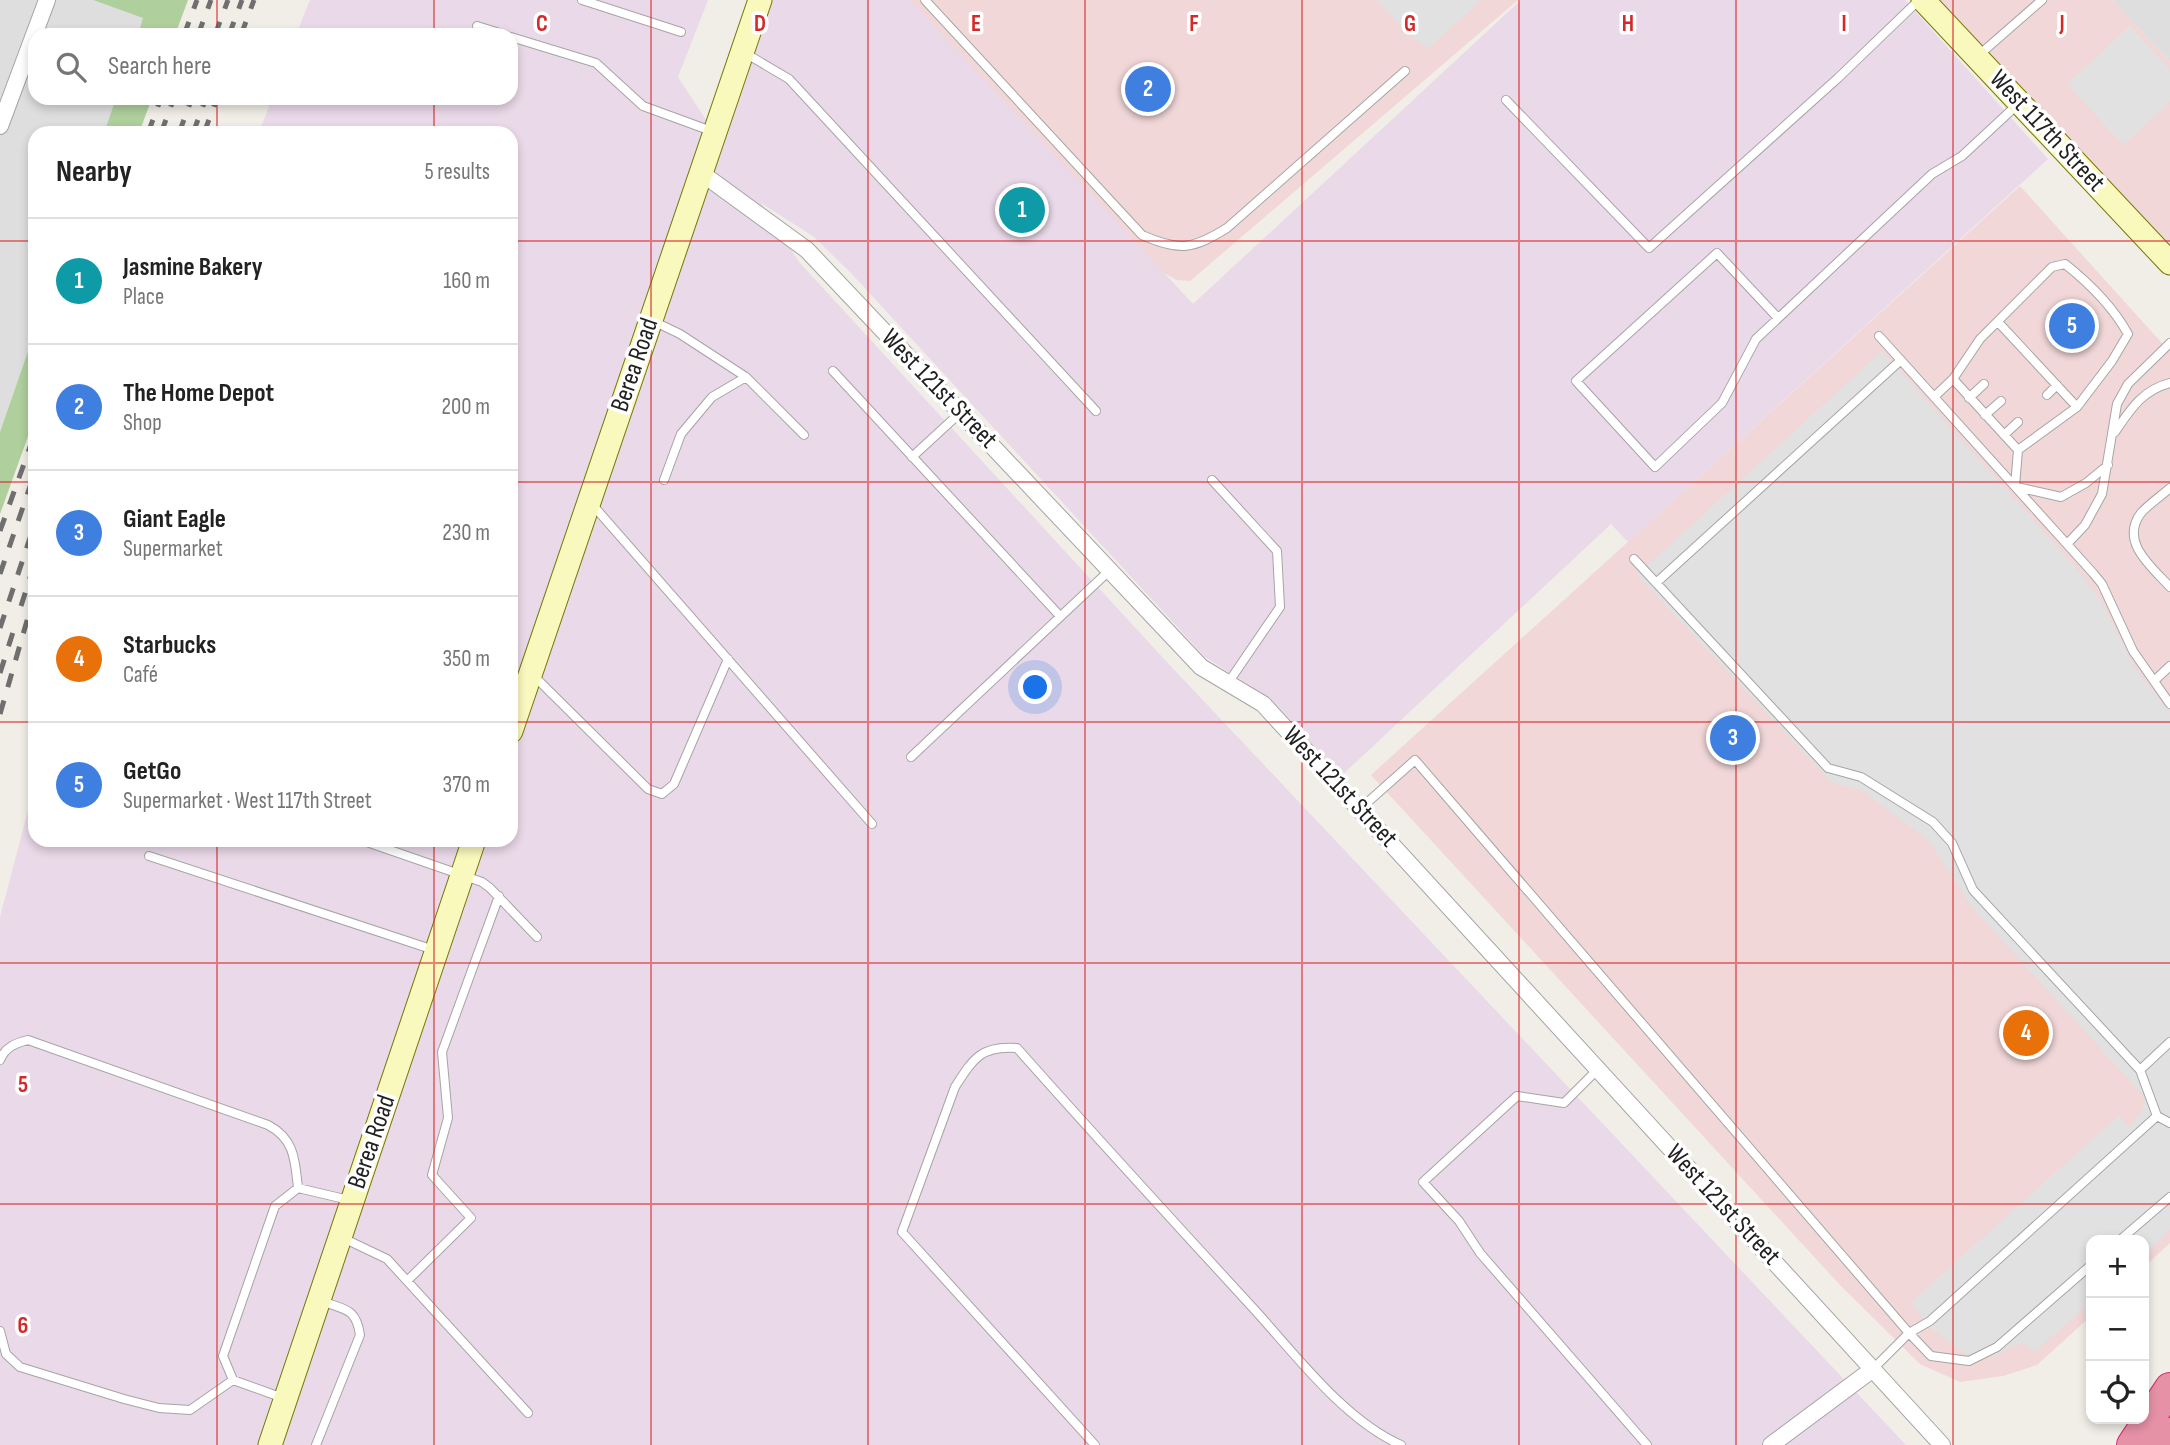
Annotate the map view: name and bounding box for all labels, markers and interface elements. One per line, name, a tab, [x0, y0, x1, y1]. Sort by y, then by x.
text: C	[536, 10, 548, 38]
text: D	[754, 10, 766, 38]
text: E	[971, 10, 981, 38]
text: F	[1189, 10, 1199, 38]
text: G	[1404, 10, 1416, 38]
text: H	[1622, 10, 1634, 38]
text: I	[1841, 10, 1847, 38]
text: J	[2058, 10, 2065, 38]
search box	[28, 28, 518, 105]
icon: search	[52, 48, 90, 86]
text: Search here	[108, 51, 211, 82]
pin: 2	[1125, 63, 1171, 115]
street label: West 117th Street	[1983, 64, 2111, 198]
text: Nearby	[56, 154, 132, 190]
text: 5 results	[424, 158, 490, 186]
pin: 1	[999, 184, 1045, 236]
text: Jasmine Bakery	[123, 252, 263, 283]
text: 1	[74, 267, 84, 295]
text: 160 m	[443, 267, 490, 295]
text: Place	[123, 283, 164, 311]
pin: 5	[2049, 300, 2095, 352]
street label: Berea Road	[605, 314, 665, 416]
street label: West 121st Street	[874, 323, 1004, 455]
text: The Home Depot	[123, 378, 274, 409]
text: 2	[74, 393, 84, 421]
text: 200 m	[442, 393, 490, 421]
text: Shop	[123, 409, 162, 437]
text: Giant Eagle	[123, 504, 226, 535]
text: 3	[74, 519, 84, 547]
text: 230 m	[442, 519, 490, 547]
text: Supermarket	[123, 535, 223, 563]
text: Starbucks	[123, 630, 216, 661]
text: 4	[74, 645, 84, 673]
text: 350 m	[442, 645, 490, 673]
text: Café	[123, 661, 158, 689]
your location	[1018, 670, 1052, 704]
pin: 3	[1710, 712, 1756, 764]
street label: West 121st Street	[1276, 720, 1404, 854]
text: GetGo	[123, 756, 181, 787]
text: 5	[74, 771, 84, 799]
text: 370 m	[443, 771, 490, 799]
text: Supermarket · West 117th Street	[123, 787, 372, 815]
pin: 4	[2003, 1007, 2049, 1059]
text: 5	[18, 1071, 28, 1099]
street label: Berea Road	[342, 1091, 402, 1193]
street label: West 121st Street	[1659, 1138, 1787, 1272]
map controls	[2086, 1235, 2149, 1424]
button: +	[2086, 1235, 2149, 1298]
button: −	[2086, 1298, 2149, 1361]
text: 6	[18, 1312, 28, 1340]
button: locate	[2086, 1361, 2149, 1424]

